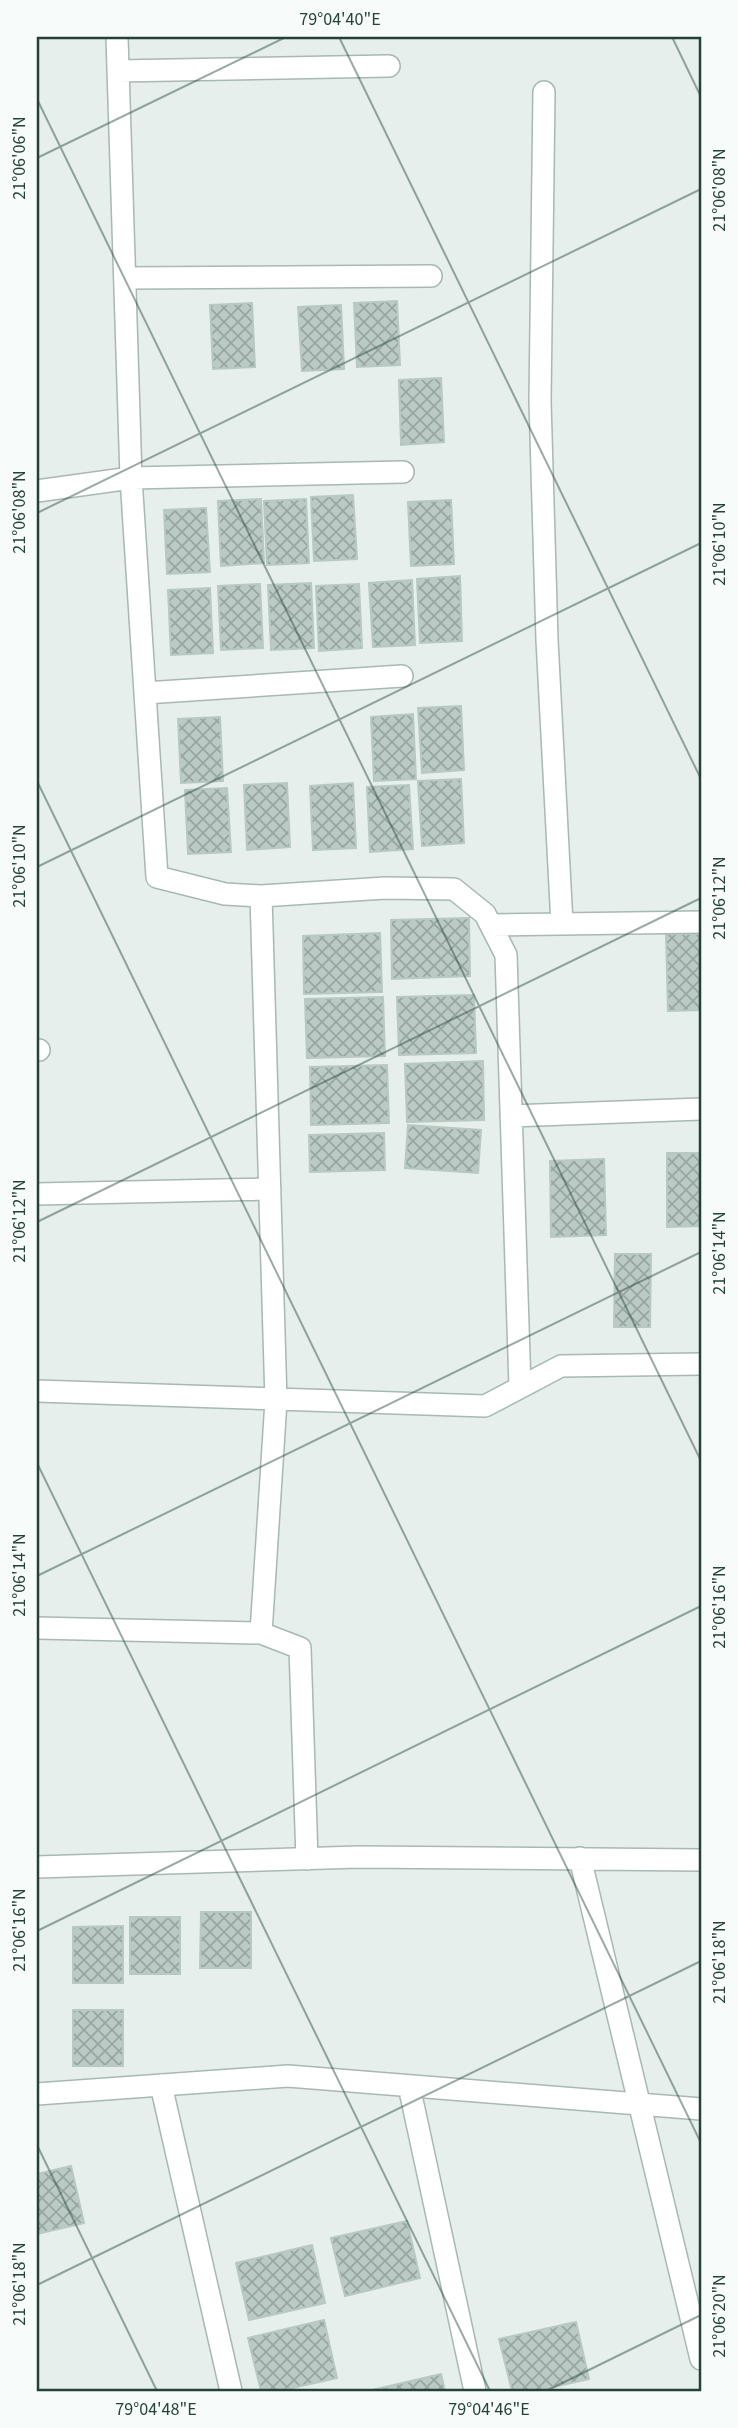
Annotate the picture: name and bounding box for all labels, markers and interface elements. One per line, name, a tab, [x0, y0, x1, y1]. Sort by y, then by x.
text: 79°04'40"E	[299, 7, 381, 32]
text: 21°06'06"N	[7, 116, 32, 200]
text: 21°06'08"N	[707, 148, 732, 232]
text: 21°06'08"N	[7, 470, 32, 554]
text: 21°06'10"N	[707, 502, 732, 586]
text: 21°06'10"N	[7, 824, 32, 908]
text: 21°06'12"N	[707, 856, 732, 940]
text: 21°06'12"N	[7, 1179, 32, 1263]
text: 21°06'14"N	[707, 1211, 732, 1295]
text: 21°06'14"N	[7, 1533, 32, 1617]
text: 21°06'16"N	[707, 1565, 732, 1649]
text: 21°06'16"N	[7, 1888, 32, 1972]
text: 21°06'18"N	[707, 1920, 732, 2004]
text: 21°06'18"N	[7, 2242, 32, 2326]
text: 21°06'20"N	[707, 2274, 732, 2358]
text: 79°04'48"E	[115, 2397, 197, 2422]
text: 79°04'46"E	[448, 2397, 530, 2422]

